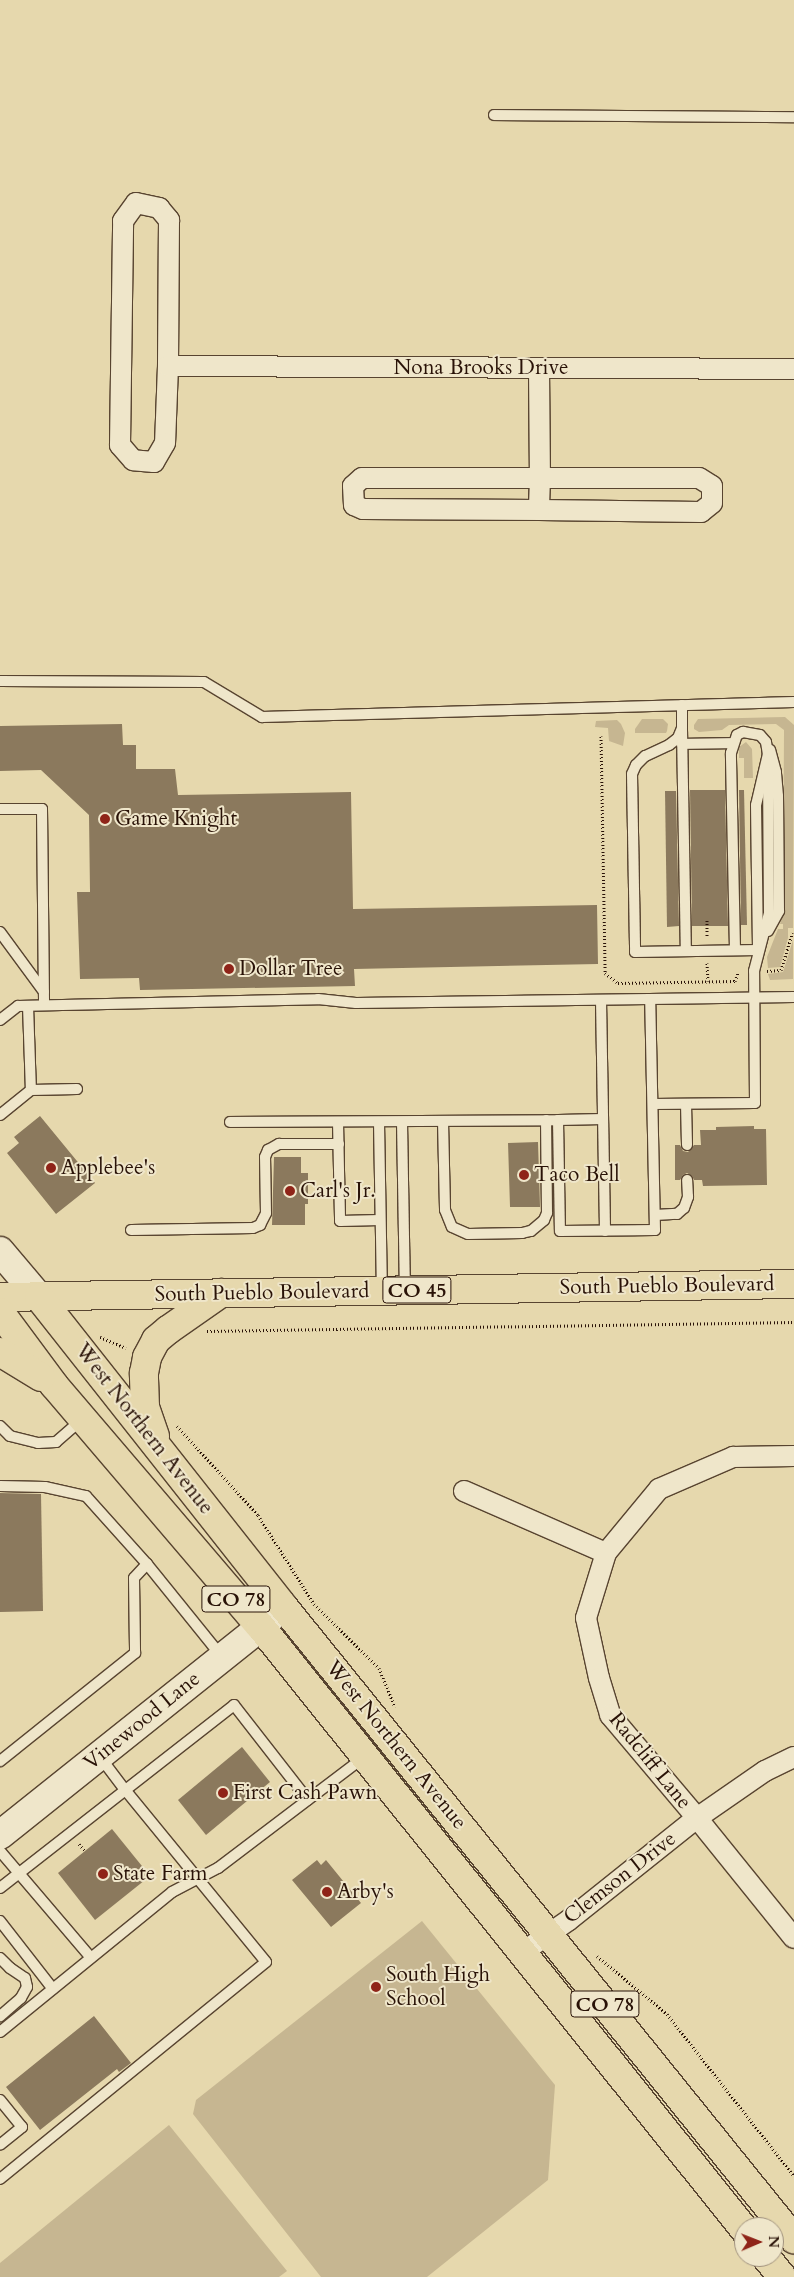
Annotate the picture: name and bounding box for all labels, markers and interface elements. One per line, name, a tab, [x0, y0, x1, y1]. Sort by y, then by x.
street label: Nona Brooks Drive	[393, 355, 569, 381]
place label: Game Knight	[115, 806, 237, 832]
marker: Game Knight	[99, 813, 111, 825]
place label: Dollar Tree	[239, 956, 343, 982]
marker: Dollar Tree	[223, 963, 235, 975]
place label: Applebee's	[61, 1155, 155, 1181]
marker: Applebee's	[45, 1162, 57, 1174]
place label: Taco Bell	[534, 1162, 620, 1188]
marker: Taco Bell	[518, 1169, 530, 1181]
place label: Carl's Jr.	[300, 1178, 376, 1204]
marker: Carl's Jr.	[284, 1185, 296, 1197]
road number: CO 45	[382, 1272, 452, 1308]
street label: South Pueblo Boulevard	[559, 1272, 775, 1300]
street label: South Pueblo Boulevard	[154, 1279, 370, 1307]
street label: West Northern Avenue	[69, 1339, 219, 1519]
road number: CO 78	[201, 1582, 271, 1616]
street label: West Northern Avenue	[320, 1655, 472, 1835]
street label: Vinewood Lane	[79, 1666, 205, 1776]
street label: Radcliff Lane	[603, 1708, 697, 1814]
place label: First Cash Pawn	[233, 1780, 377, 1806]
marker: First Cash Pawn	[217, 1787, 229, 1799]
street label: Clemson Drive	[559, 1826, 681, 1930]
place label: State Farm	[113, 1861, 208, 1887]
marker: State Farm	[97, 1868, 109, 1880]
place label: Arby's	[337, 1879, 394, 1905]
marker: Arby's	[321, 1886, 333, 1898]
place label: South High School	[386, 1962, 490, 2012]
marker: South High School	[370, 1981, 382, 1993]
road number: CO 78	[570, 1986, 640, 2022]
north arrow	[734, 2217, 784, 2267]
text: N	[764, 2236, 783, 2248]

